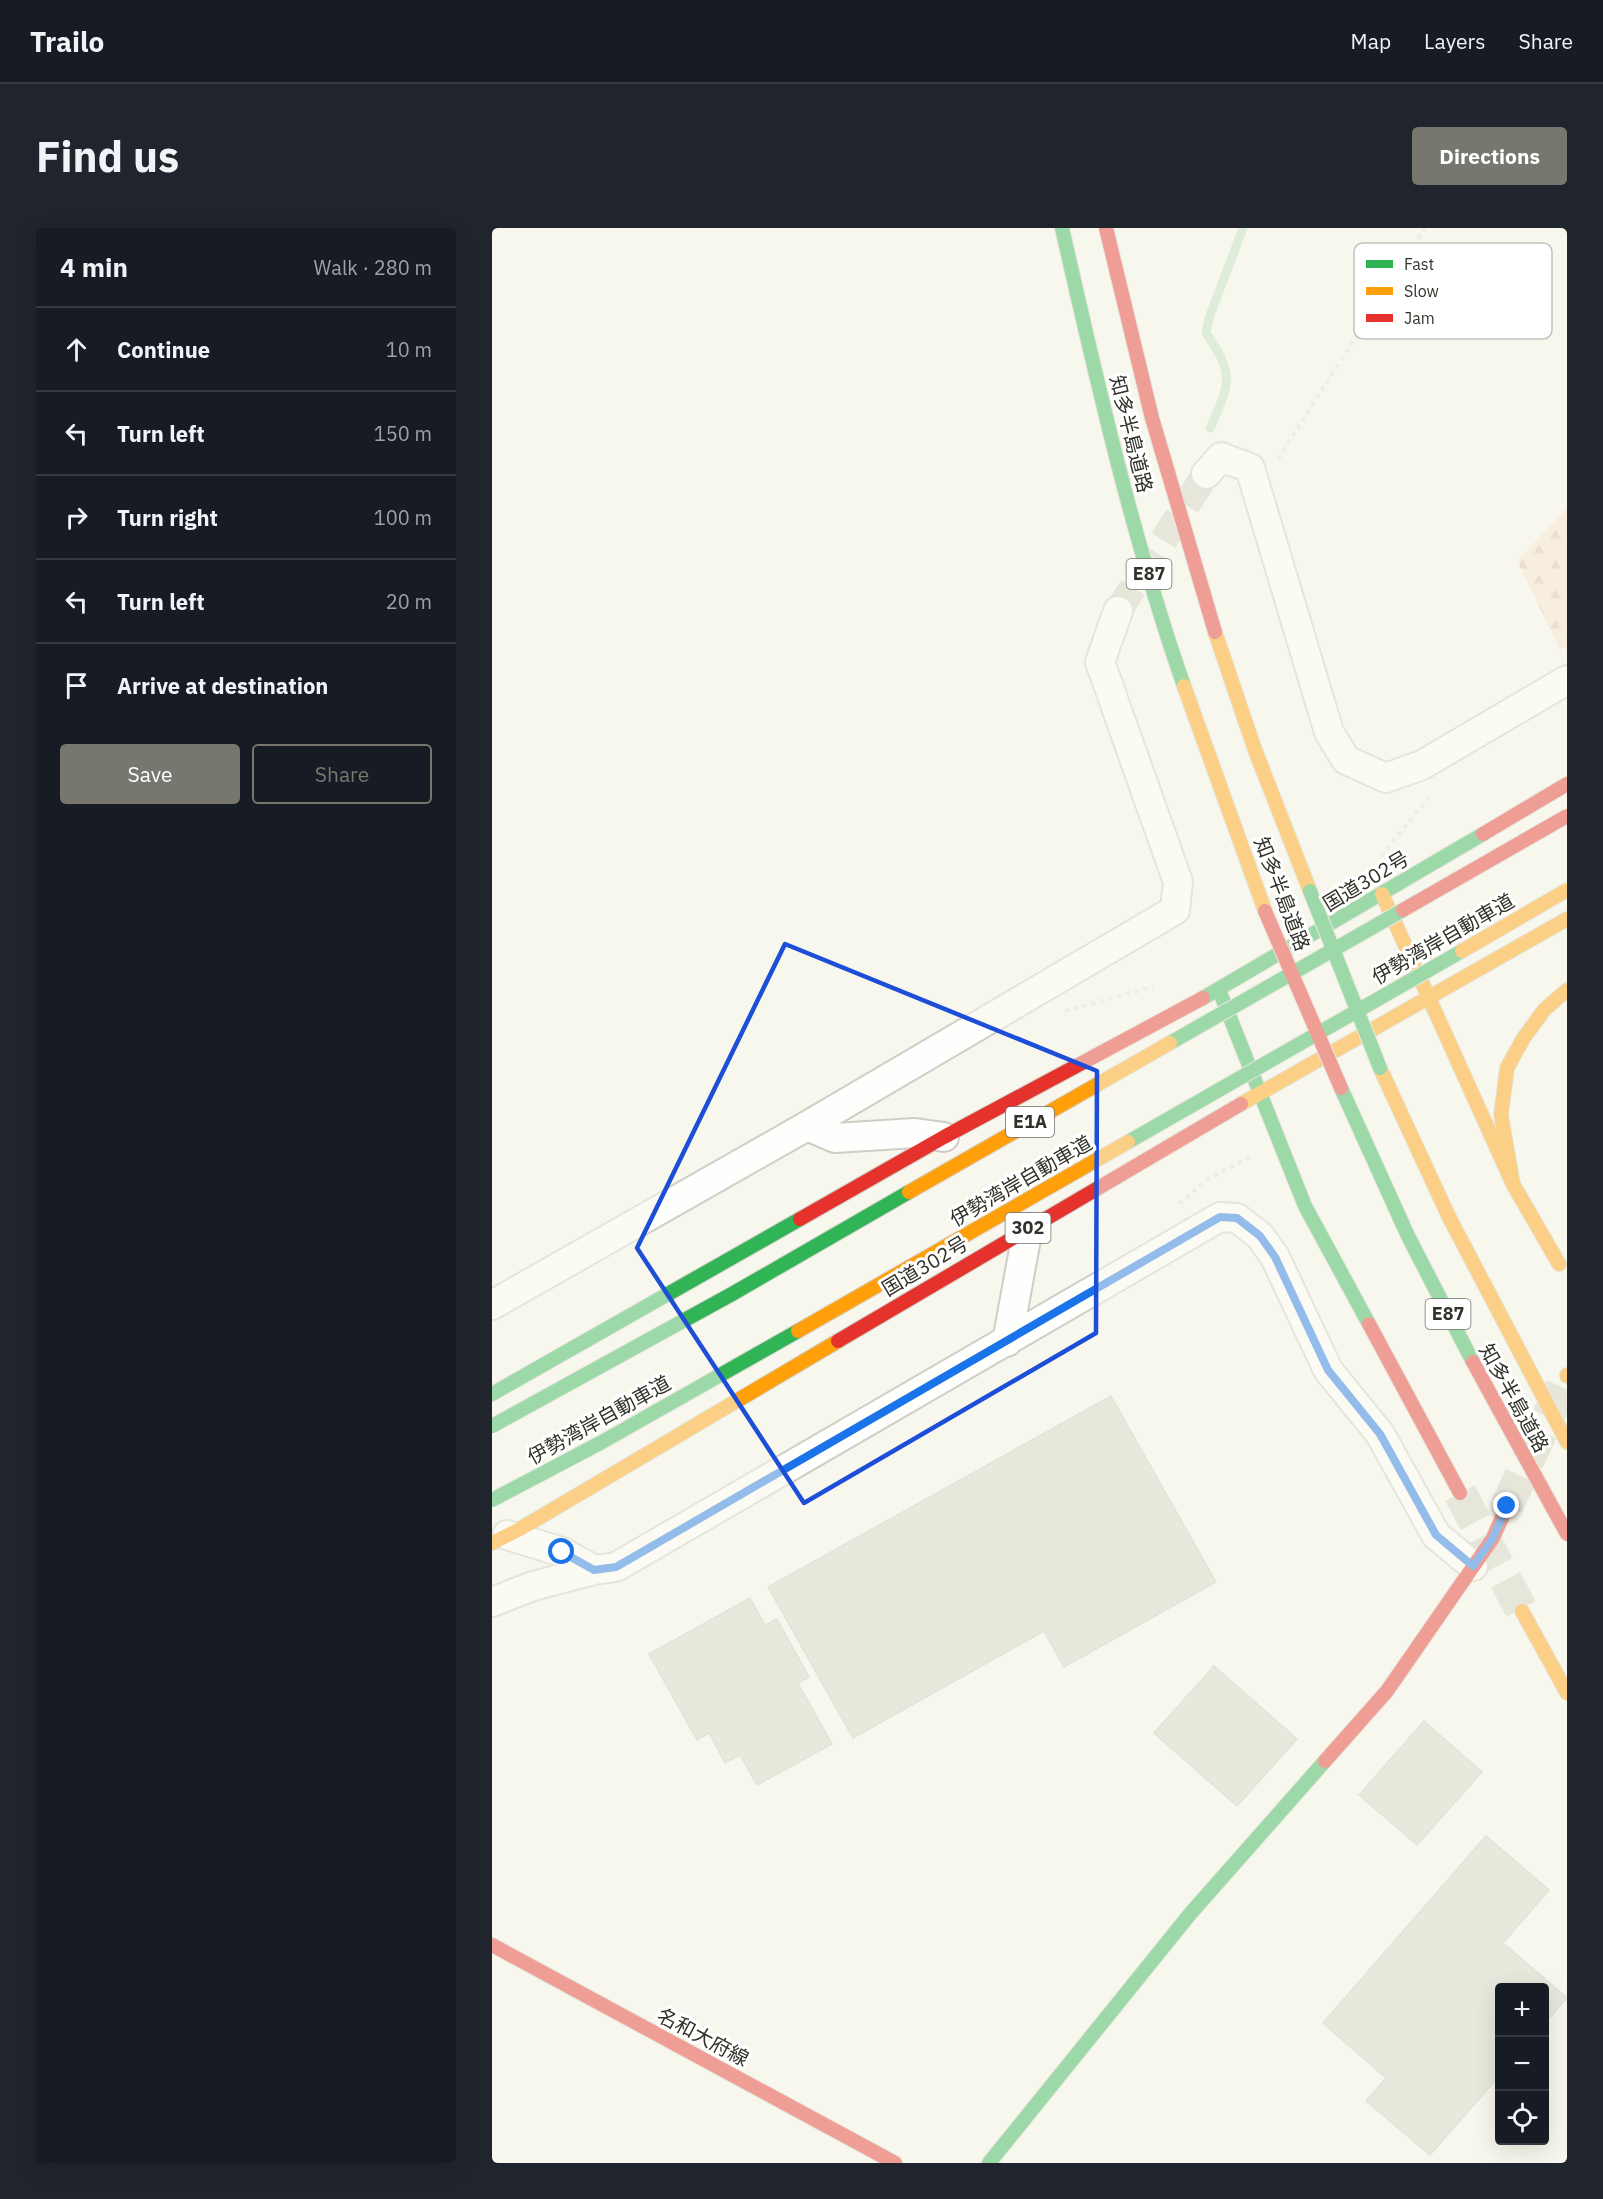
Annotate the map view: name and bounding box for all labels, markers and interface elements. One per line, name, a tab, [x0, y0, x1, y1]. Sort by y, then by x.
text: Trailo	[30, 23, 104, 60]
text: Map	[1351, 27, 1391, 55]
text: Layers	[1424, 27, 1486, 55]
text: Share	[1519, 27, 1573, 55]
button: Directions	[1412, 127, 1567, 185]
text: Find us	[36, 129, 179, 184]
legend	[1354, 243, 1552, 339]
text: 4 min	[60, 250, 128, 284]
text: Walk · 280 m	[314, 254, 432, 281]
text: Fast	[1404, 254, 1434, 274]
text: Slow	[1404, 281, 1439, 301]
text: Jam	[1404, 308, 1435, 328]
icon: ahead	[60, 333, 93, 366]
text: Continue	[117, 335, 210, 364]
text: 10 m	[386, 336, 432, 363]
street label: 知多半島道路	[1104, 372, 1159, 495]
icon: left	[60, 417, 93, 450]
text: Turn left	[117, 419, 205, 448]
text: 150 m	[374, 420, 432, 447]
icon: right	[60, 501, 93, 534]
text: Turn right	[117, 503, 218, 532]
text: 100 m	[374, 504, 432, 531]
road number: E87	[1126, 559, 1172, 589]
icon: left	[60, 585, 93, 618]
text: Turn left	[117, 587, 205, 616]
text: 20 m	[386, 588, 432, 615]
icon: arrive	[60, 669, 93, 702]
text: Arrive at destination	[117, 671, 328, 700]
button: Save	[60, 744, 240, 804]
button: Share	[252, 744, 432, 804]
street label: 知多半島道路	[1248, 833, 1317, 955]
street label: 国道302号	[1318, 844, 1414, 917]
street label: 伊勢湾岸自動車道	[1367, 887, 1519, 990]
road number: E1A	[1006, 1107, 1054, 1137]
street label: 伊勢湾岸自動車道	[945, 1129, 1097, 1232]
road number: 302	[1006, 1213, 1050, 1243]
street label: 国道302号	[877, 1229, 973, 1302]
road number: E87	[1426, 1299, 1470, 1329]
street label: 知多半島道路	[1474, 1339, 1555, 1457]
street label: 伊勢湾岸自動車道	[522, 1369, 675, 1470]
route end	[1493, 1492, 1519, 1518]
route start	[548, 1538, 574, 1564]
map controls	[1495, 1983, 1549, 2145]
button: +	[1495, 1983, 1549, 2037]
street label: 名和大府線	[653, 2001, 754, 2072]
button: −	[1495, 2037, 1549, 2091]
button: locate	[1495, 2091, 1549, 2145]

